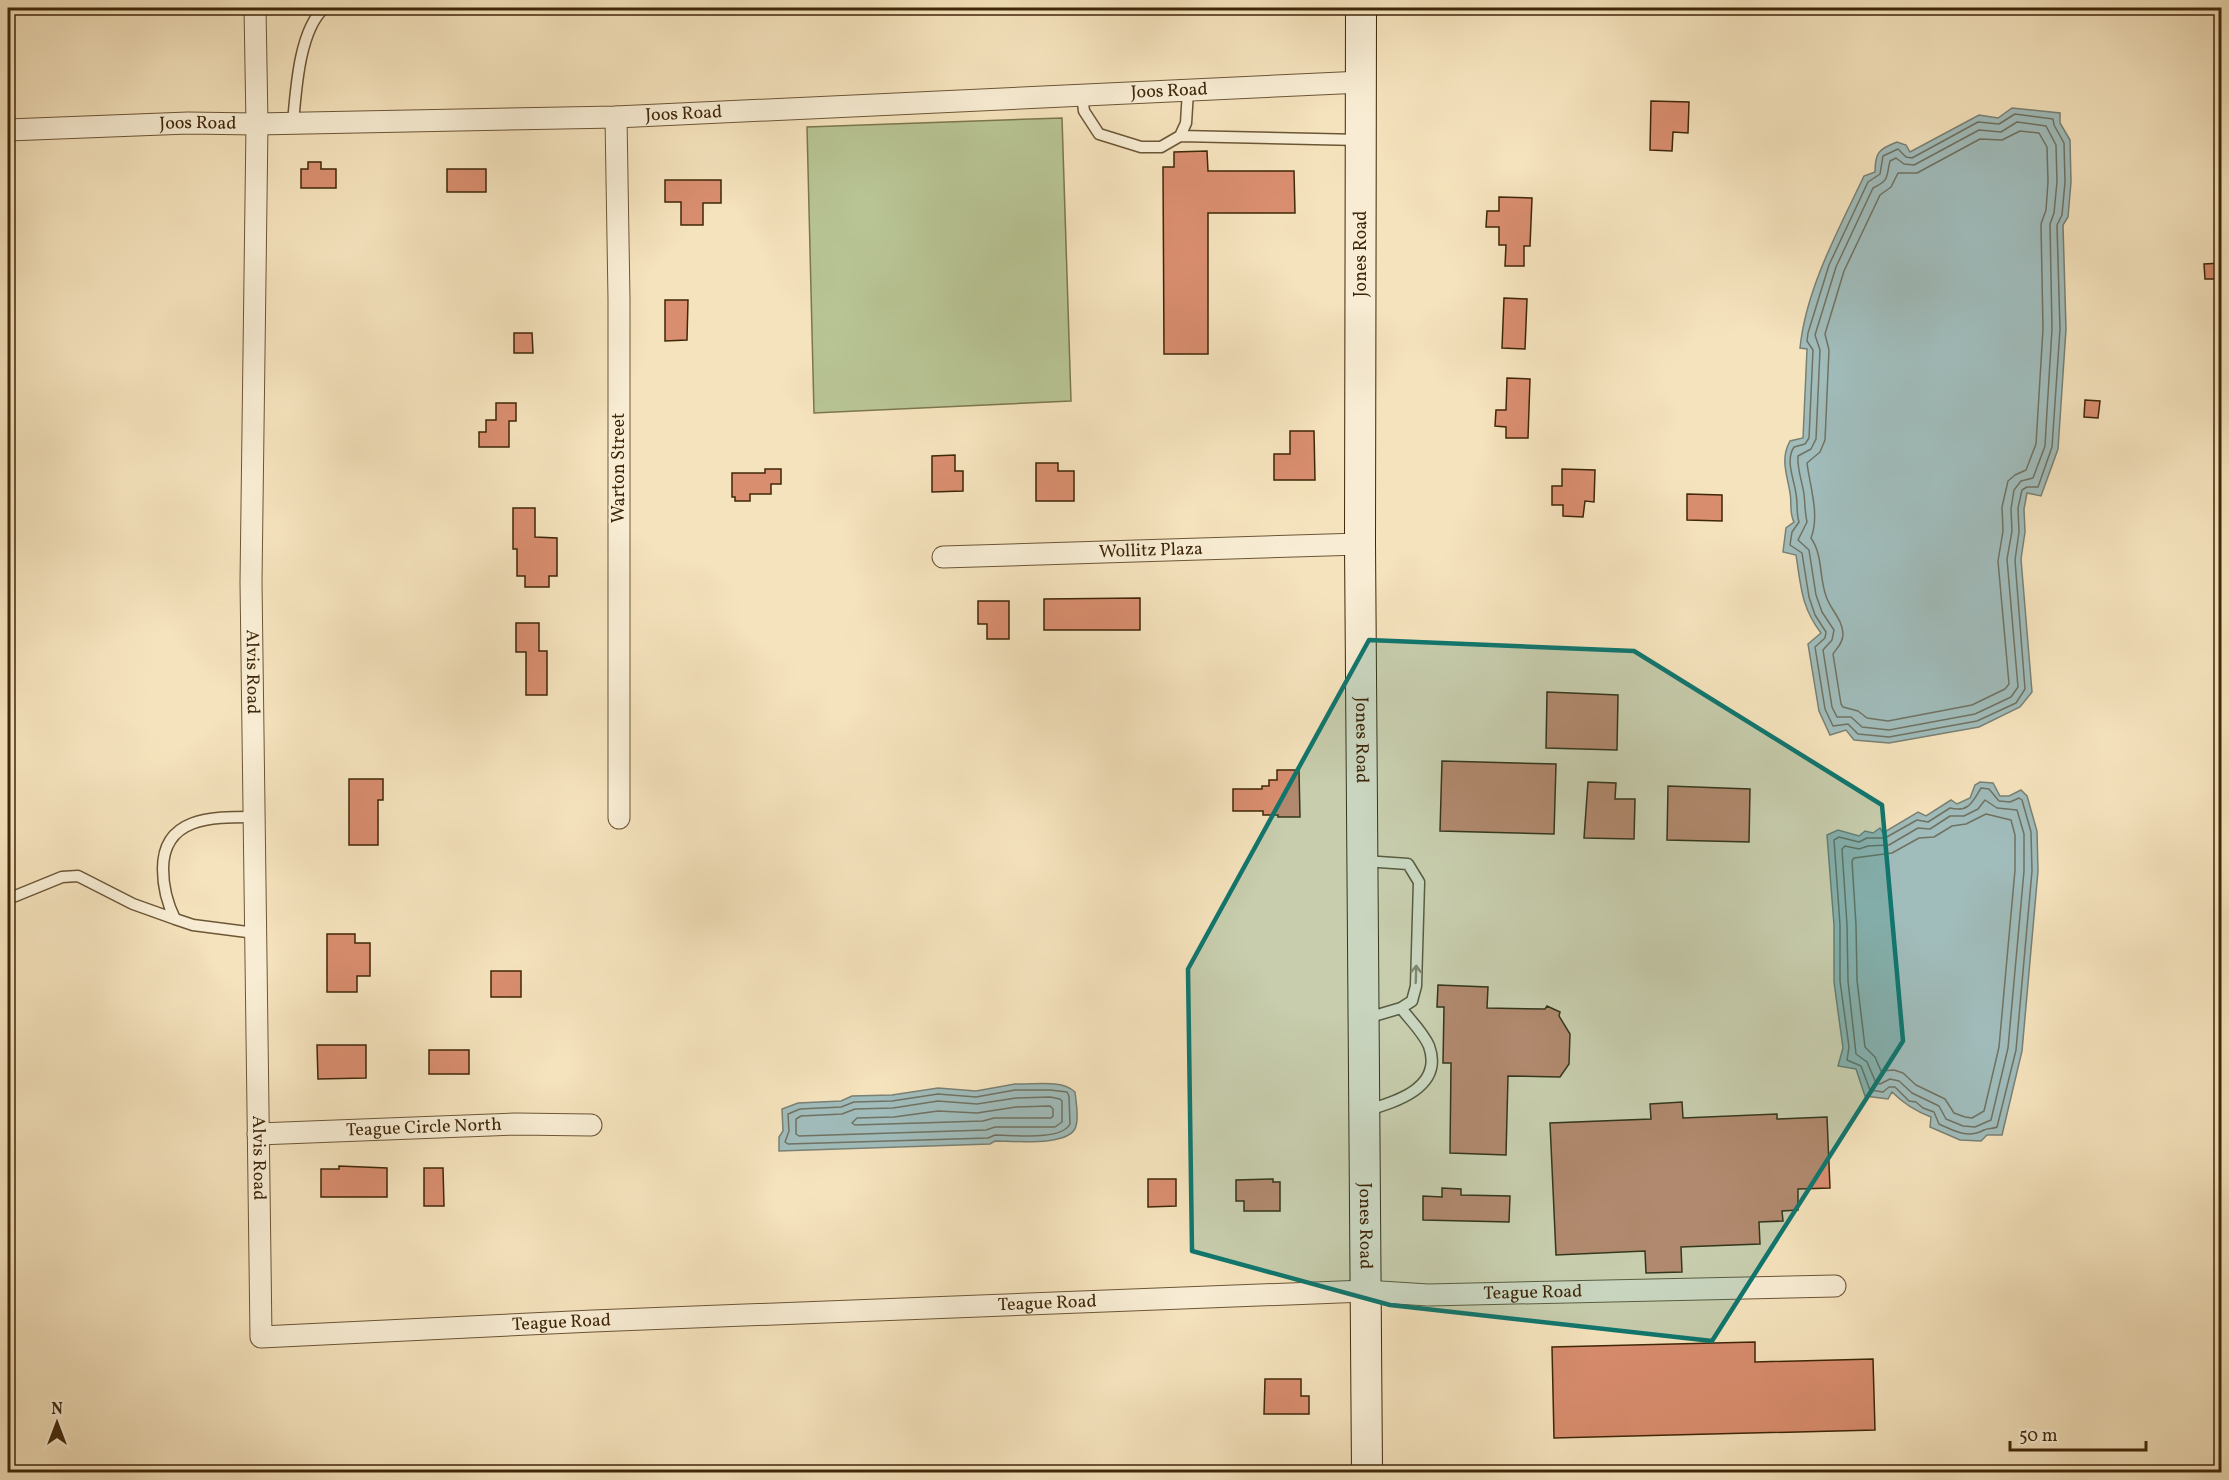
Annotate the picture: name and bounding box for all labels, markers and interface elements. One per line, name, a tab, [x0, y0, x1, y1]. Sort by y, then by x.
street label: Joos Road	[1130, 77, 1208, 105]
street label: Joos Road	[645, 100, 723, 128]
street label: Joos Road	[159, 110, 237, 137]
street label: Jones Road	[1349, 211, 1374, 297]
street label: Warton Street	[607, 413, 632, 523]
street label: Wollitz Plaza	[1099, 536, 1203, 565]
street label: Alvis Road	[239, 629, 265, 715]
street label: Jones Road	[1349, 697, 1374, 783]
one-way arrow	[1410, 965, 1422, 985]
street label: Teague Circle North	[346, 1112, 502, 1143]
street label: Alvis Road	[246, 1115, 272, 1201]
street label: Jones Road	[1352, 1182, 1378, 1269]
street label: Teague Road	[1483, 1279, 1583, 1306]
street label: Teague Road	[997, 1289, 1097, 1318]
street label: Teague Road	[511, 1308, 611, 1337]
north arrow	[27, 1393, 87, 1453]
text: N	[51, 1399, 63, 1421]
scale bar	[2010, 1414, 2146, 1452]
text: 50 m	[2019, 1424, 2058, 1449]

